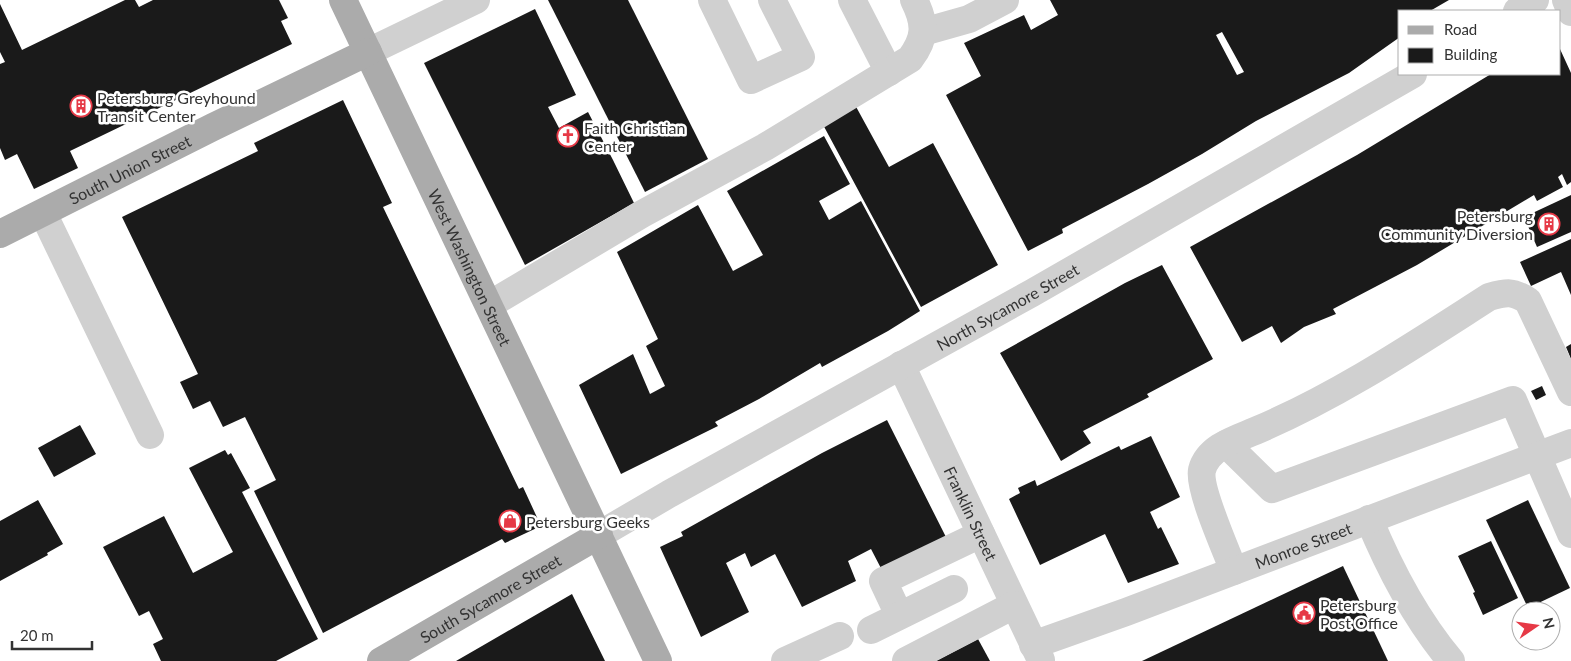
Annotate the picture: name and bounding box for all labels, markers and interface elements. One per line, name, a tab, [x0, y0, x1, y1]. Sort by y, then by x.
legend	[1398, 10, 1561, 75]
text: Road	[1444, 20, 1477, 38]
text: Building	[1444, 45, 1497, 63]
place label: Petersburg Greyhound Transit Center	[97, 88, 256, 125]
building icon: Petersburg Greyhound Transit Center	[69, 94, 93, 118]
place label: Faith Christian Center	[584, 118, 685, 155]
church icon: Faith Christian Center	[556, 124, 580, 148]
street label: South Union Street	[65, 130, 194, 207]
street label: West Washington Street	[425, 186, 516, 349]
place label: Petersburg Community Diversion	[1381, 206, 1533, 243]
building icon: Petersburg Community Diversion	[1537, 212, 1561, 236]
street label: North Sycamore Street	[933, 259, 1082, 354]
street label: Franklin Street	[941, 463, 1002, 564]
shop icon: Petersburg Geeks	[498, 509, 522, 533]
place label: Petersburg Geeks	[526, 512, 650, 531]
street label: Monroe Street	[1252, 518, 1354, 572]
street label: South Sycamore Street	[416, 550, 564, 646]
place label: Petersburg Post Office	[1320, 595, 1398, 632]
public building icon: Petersburg Post Office	[1292, 601, 1316, 625]
north arrow	[1511, 601, 1561, 651]
text: N	[1540, 616, 1559, 630]
scale bar	[12, 618, 92, 650]
text: 20 m	[20, 626, 54, 644]

